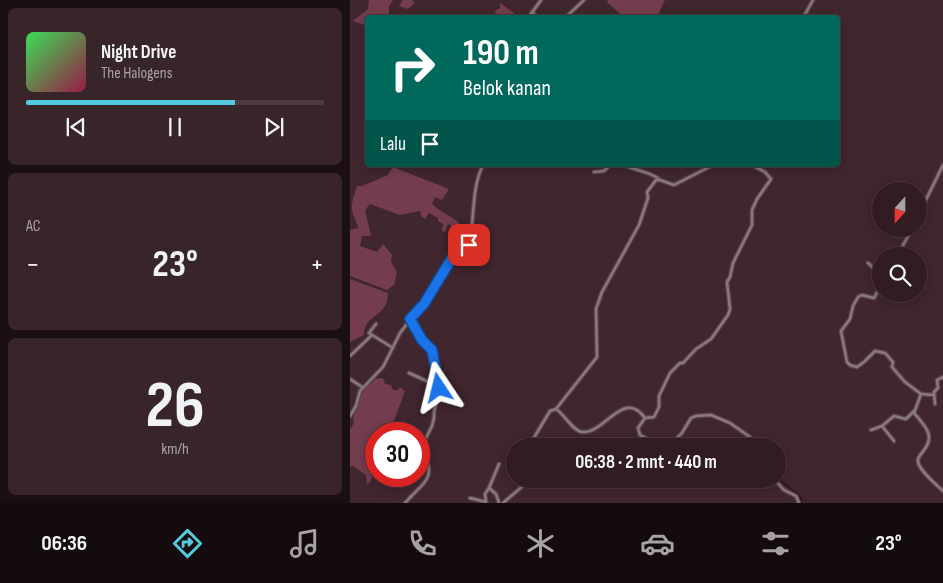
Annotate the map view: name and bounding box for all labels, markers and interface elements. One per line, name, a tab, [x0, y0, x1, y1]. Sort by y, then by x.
text: 190 m	[463, 32, 539, 75]
icon: right	[380, 35, 445, 100]
text: Night Drive	[101, 41, 176, 64]
text: The Halogens	[101, 64, 172, 83]
text: Belok kanan	[463, 75, 551, 102]
icon: previous	[62, 113, 90, 141]
icon: pause	[161, 113, 189, 141]
icon: next	[260, 113, 288, 141]
icon: arrive	[416, 130, 444, 158]
text: Lalu	[380, 133, 406, 156]
north arrow	[872, 182, 928, 238]
map controls	[872, 182, 927, 302]
text: AC	[26, 217, 40, 236]
pin	[448, 224, 490, 266]
icon: arrive	[455, 231, 483, 259]
text: 23°	[152, 242, 198, 287]
button: search	[872, 247, 927, 302]
text: −	[26, 248, 40, 281]
text: +	[310, 248, 324, 281]
position arrow	[412, 361, 464, 413]
text: 26	[145, 368, 205, 446]
speed limit sign: 30	[365, 422, 430, 487]
text: km/h	[161, 440, 189, 459]
text: 06:38 · 2 mnt · 440 m	[575, 451, 717, 474]
icon: directions	[170, 526, 205, 561]
icon: music	[287, 526, 322, 561]
icon: phone	[405, 526, 440, 561]
icon: climate	[523, 526, 558, 561]
icon: car	[640, 526, 675, 561]
icon: filters	[758, 526, 793, 561]
text: 06:36	[41, 530, 87, 557]
text: 23°	[875, 530, 902, 557]

